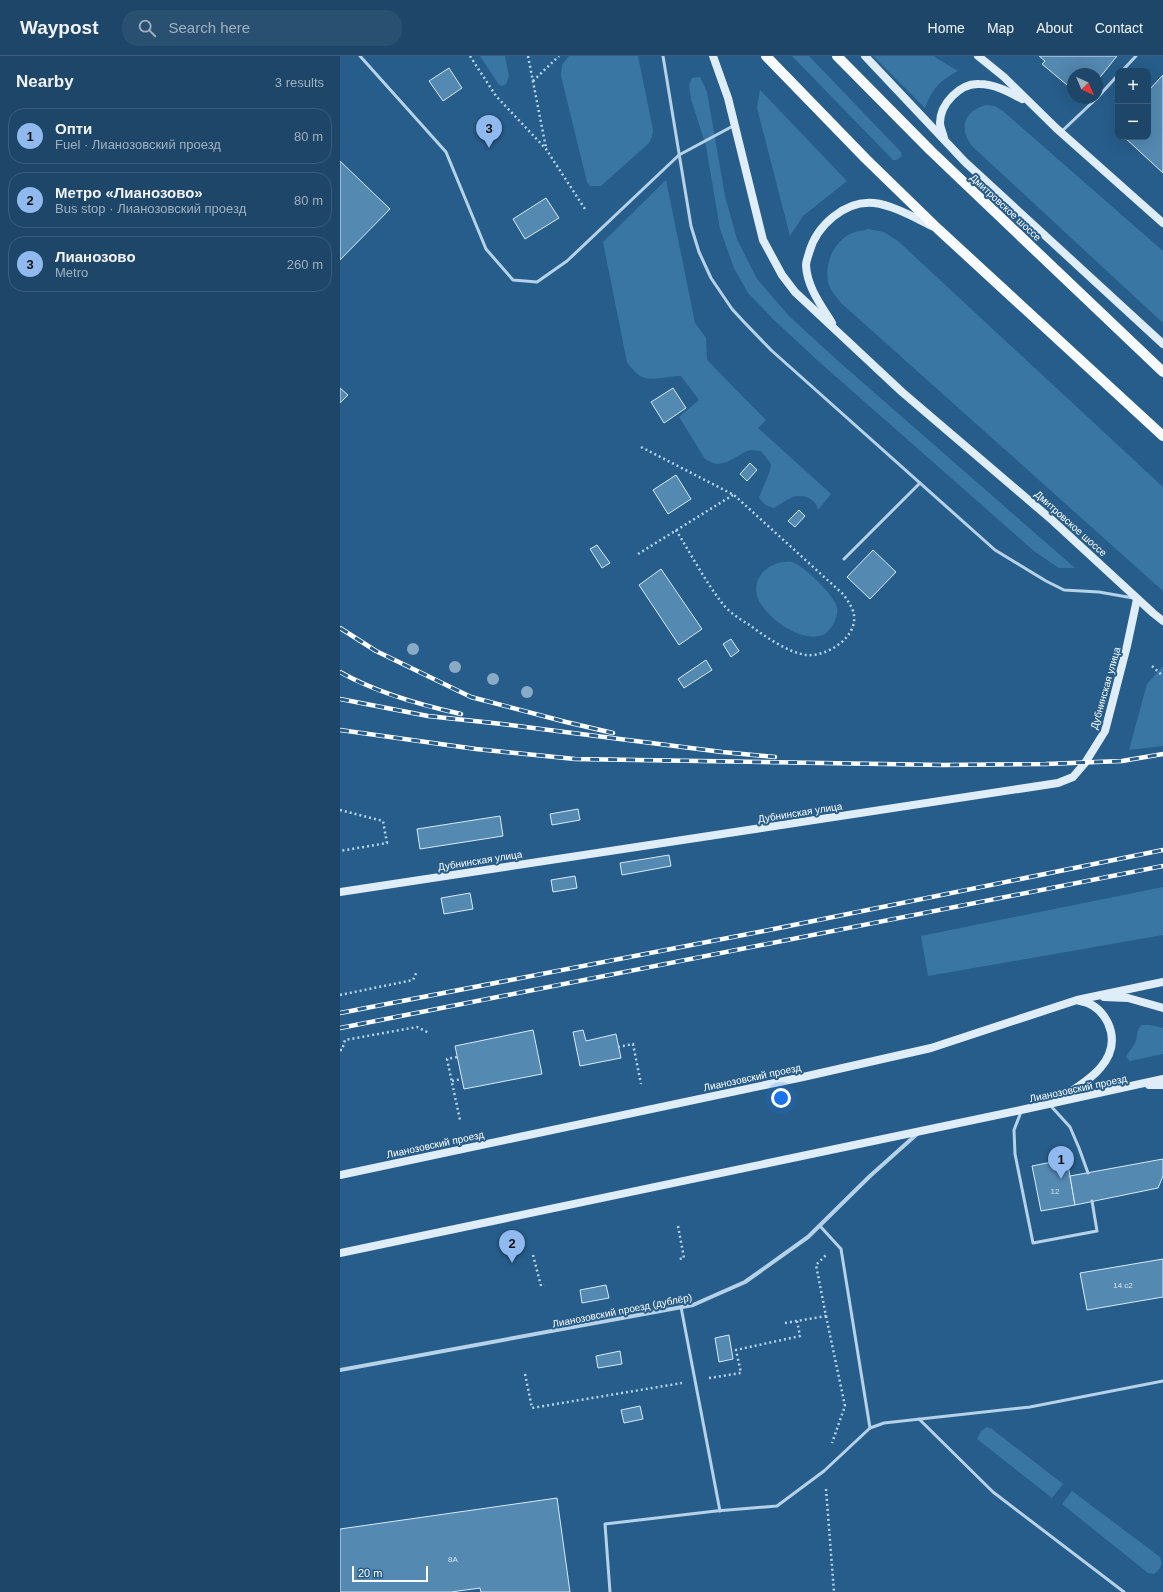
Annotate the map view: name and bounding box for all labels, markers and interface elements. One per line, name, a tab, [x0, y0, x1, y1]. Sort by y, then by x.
search box	[122, 10, 402, 46]
text: Waypost	[20, 17, 98, 38]
icon: search	[136, 17, 158, 39]
text: Search here	[168, 19, 250, 36]
text: Home	[928, 20, 965, 36]
text: Map	[987, 20, 1014, 36]
text: About	[1036, 20, 1073, 36]
text: Contact	[1095, 20, 1143, 36]
north arrow	[1067, 68, 1103, 104]
map controls	[1115, 68, 1151, 140]
button: +	[1115, 68, 1151, 104]
text: Nearby	[16, 72, 74, 91]
text: 3 results	[275, 75, 324, 90]
button: −	[1115, 104, 1151, 140]
pin: 3	[476, 115, 502, 148]
text: Опти	[55, 120, 92, 137]
text: 1	[26, 129, 34, 144]
text: 80 m	[294, 129, 323, 144]
text: Fuel · Лианозовский проезд	[55, 137, 221, 152]
street label: Дмитровское шоссе	[968, 172, 1044, 243]
text: Метро «Лианозово»	[55, 184, 203, 201]
text: 2	[26, 193, 34, 208]
text: 80 m	[294, 193, 323, 208]
text: Bus stop · Лианозовский проезд	[55, 201, 246, 216]
text: Лианозово	[55, 248, 136, 265]
text: 3	[26, 257, 34, 272]
text: 260 m	[287, 257, 323, 272]
text: Metro	[55, 265, 88, 280]
street label: Дмитровское шоссе	[1033, 488, 1109, 559]
street label: Дубнинская улица	[1088, 645, 1123, 731]
street label: Дубнинская улица	[757, 800, 843, 825]
street label: Дубнинская улица	[437, 848, 523, 873]
street label: Лианозовский проезд	[702, 1062, 802, 1093]
street label: Лианозовский проезд	[1028, 1073, 1128, 1104]
your location	[771, 1088, 791, 1108]
street label: Лианозовский проезд	[385, 1129, 485, 1160]
pin: 1	[1048, 1146, 1074, 1179]
house number: 12	[1051, 1187, 1060, 1196]
pin: 2	[499, 1230, 525, 1263]
house number: 14 с2	[1113, 1281, 1133, 1290]
street label: Лианозовский проезд (дублёр)	[551, 1292, 693, 1329]
house number: 8А	[448, 1555, 459, 1564]
scale bar	[352, 1564, 428, 1583]
text: 20 m	[358, 1567, 382, 1579]

